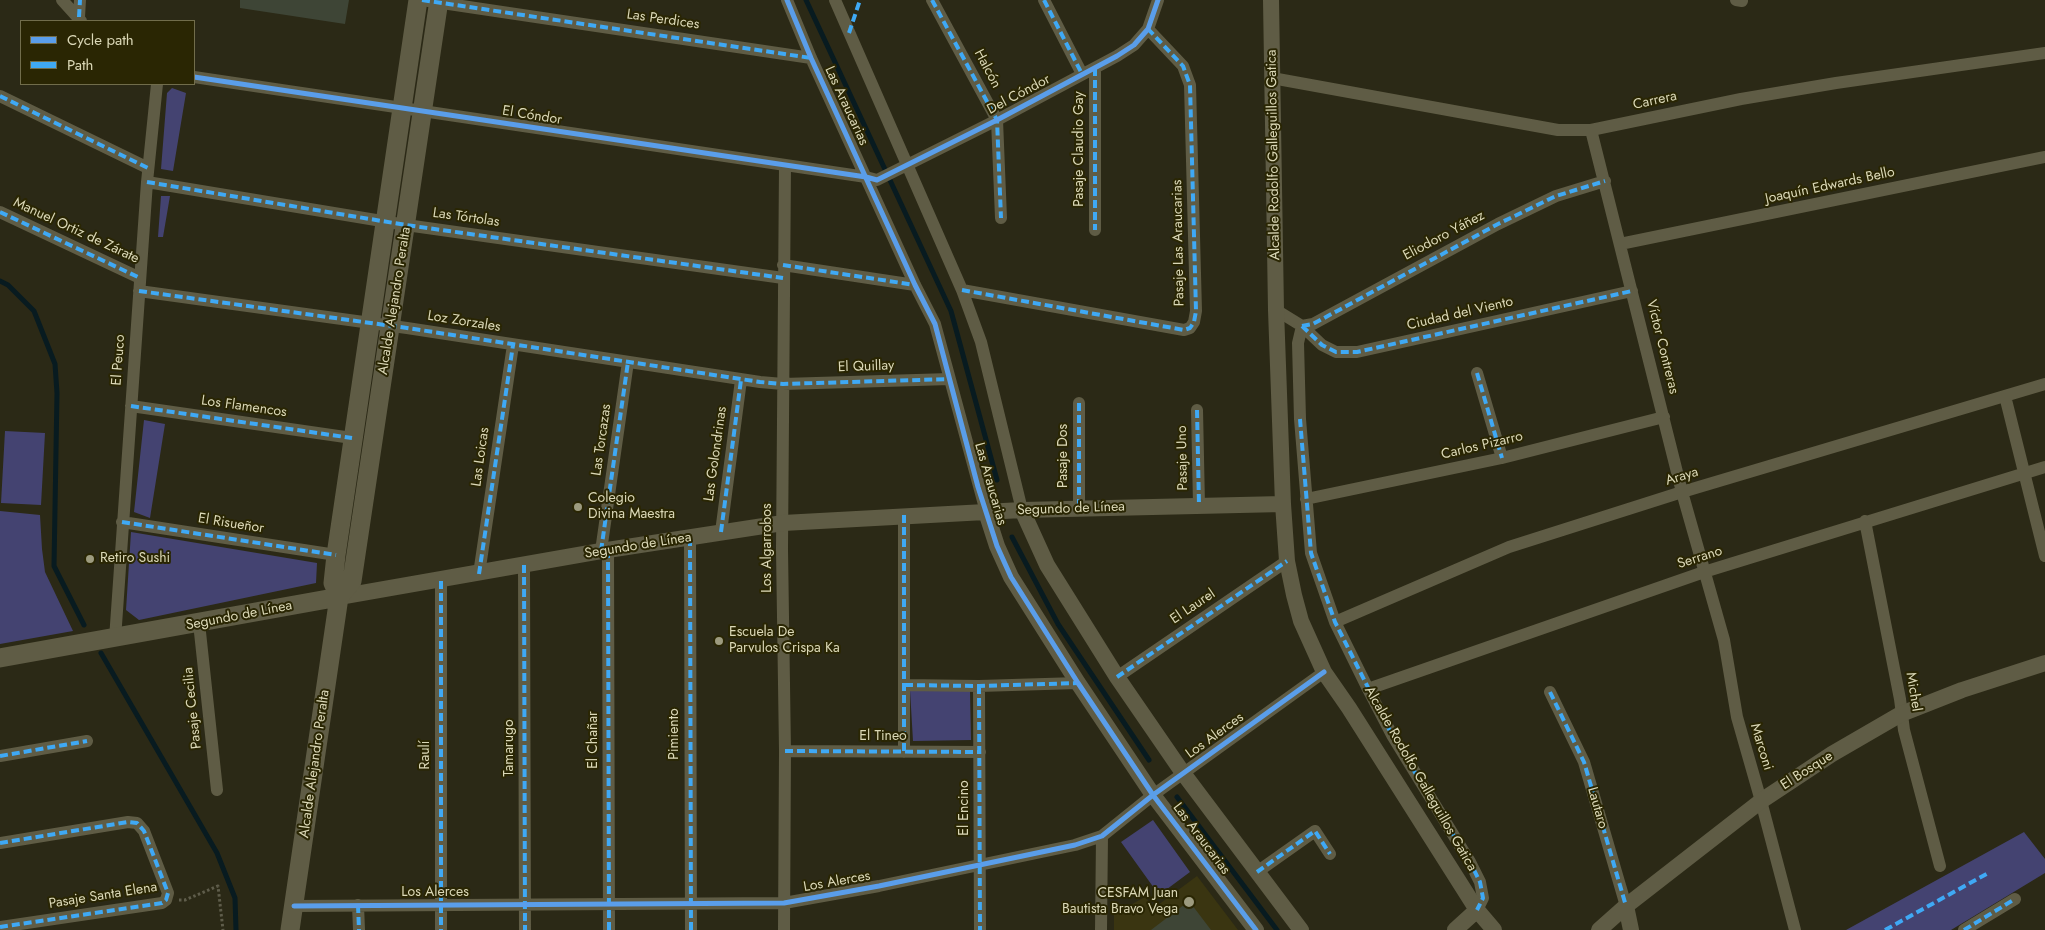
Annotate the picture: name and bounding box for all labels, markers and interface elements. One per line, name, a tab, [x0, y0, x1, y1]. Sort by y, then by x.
street label: Las Perdices	[626, 7, 700, 33]
legend	[20, 20, 195, 85]
text: Cycle path	[67, 29, 134, 51]
street label: Halcón	[970, 47, 1004, 91]
street label: Alcalde Rodolfo Galleguillos Gatica	[1264, 49, 1284, 261]
text: Path	[67, 54, 93, 76]
street label: Las Araucarias	[820, 64, 872, 148]
street label: Del Cóndor	[985, 71, 1053, 119]
street label: Carrera	[1632, 88, 1678, 114]
street label: Pasaje Claudio Gay	[1072, 91, 1088, 207]
street label: El Cóndor	[501, 103, 563, 129]
street label: Joaquín Edwards Bello	[1764, 164, 1896, 208]
street label: Pasaje Las Araucarias	[1169, 180, 1189, 306]
street label: Manuel Ortiz de Zárate	[10, 194, 142, 268]
street label: Las Tórtolas	[432, 205, 500, 231]
street label: Eliodoro Yáñez	[1400, 208, 1488, 264]
street label: Alcalde Alejandro Peralta	[375, 226, 415, 376]
street label: Ciudad del Viento	[1405, 294, 1515, 334]
street label: Víctor Contreras	[1642, 298, 1682, 396]
street label: Loz Zorzales	[426, 308, 502, 336]
street label: El Peuco	[109, 334, 129, 386]
street label: El Quillay	[838, 358, 894, 376]
street label: Los Flamencos	[200, 393, 288, 421]
street label: Las Torcazas	[589, 403, 615, 477]
street label: Las Golondrinas	[701, 405, 731, 503]
street label: Pasaje Dos	[1056, 424, 1072, 488]
street label: Pasaje Uno	[1174, 425, 1192, 491]
street label: Las Loicas	[469, 426, 493, 488]
street label: Carlos Pizarro	[1440, 428, 1524, 464]
street label: Las Araucarias	[970, 441, 1010, 527]
street label: Araya	[1663, 464, 1701, 490]
place label: Colegio Divina Maestra	[588, 491, 675, 524]
street label: Segundo de Línea	[1017, 499, 1125, 519]
marker: Colegio Divina Maestra	[572, 501, 584, 513]
street label: Los Algarrobos	[760, 503, 776, 593]
street label: El Risueñor	[197, 510, 265, 538]
street label: Segundo de Línea	[583, 529, 693, 563]
street label: Serrano	[1675, 543, 1725, 573]
place label: Retiro Sushi	[100, 551, 170, 567]
marker: Retiro Sushi	[84, 553, 96, 565]
street label: El Laurel	[1167, 586, 1219, 628]
street label: Segundo de Línea	[184, 597, 294, 635]
place label: Escuela De Parvulos Crispa Ka	[729, 625, 840, 658]
marker: Escuela De Parvulos Crispa Ka	[713, 635, 725, 647]
street label: Pasaje Cecilia	[180, 666, 206, 750]
street label: Michel	[1902, 671, 1924, 713]
street label: Alcalde Rodolfo Galleguillos Gatica	[1360, 684, 1480, 874]
street label: Alcalde Alejandro Peralta	[296, 689, 334, 839]
street label: Pimiento	[667, 708, 683, 760]
street label: Los Alerces	[1183, 709, 1247, 763]
street label: El Chañar	[586, 711, 602, 769]
street label: Tamarugo	[502, 719, 518, 777]
street label: Marconi	[1746, 722, 1776, 772]
street label: El Tineo	[859, 729, 907, 745]
street label: Raulí	[418, 741, 434, 769]
street label: El Bosque	[1778, 748, 1836, 794]
street label: El Encino	[957, 780, 973, 836]
street label: Lautaro	[1583, 785, 1611, 831]
street label: Las Araucarias	[1169, 800, 1233, 878]
street label: Los Alerces	[802, 868, 872, 896]
street label: Pasaje Santa Elena	[48, 879, 158, 913]
street label: Los Alerces	[401, 885, 469, 901]
place label: CESFAM Juan Bautista Bravo Vega	[1062, 886, 1178, 919]
marker: CESFAM Juan Bautista Bravo Vega	[1182, 895, 1196, 909]

